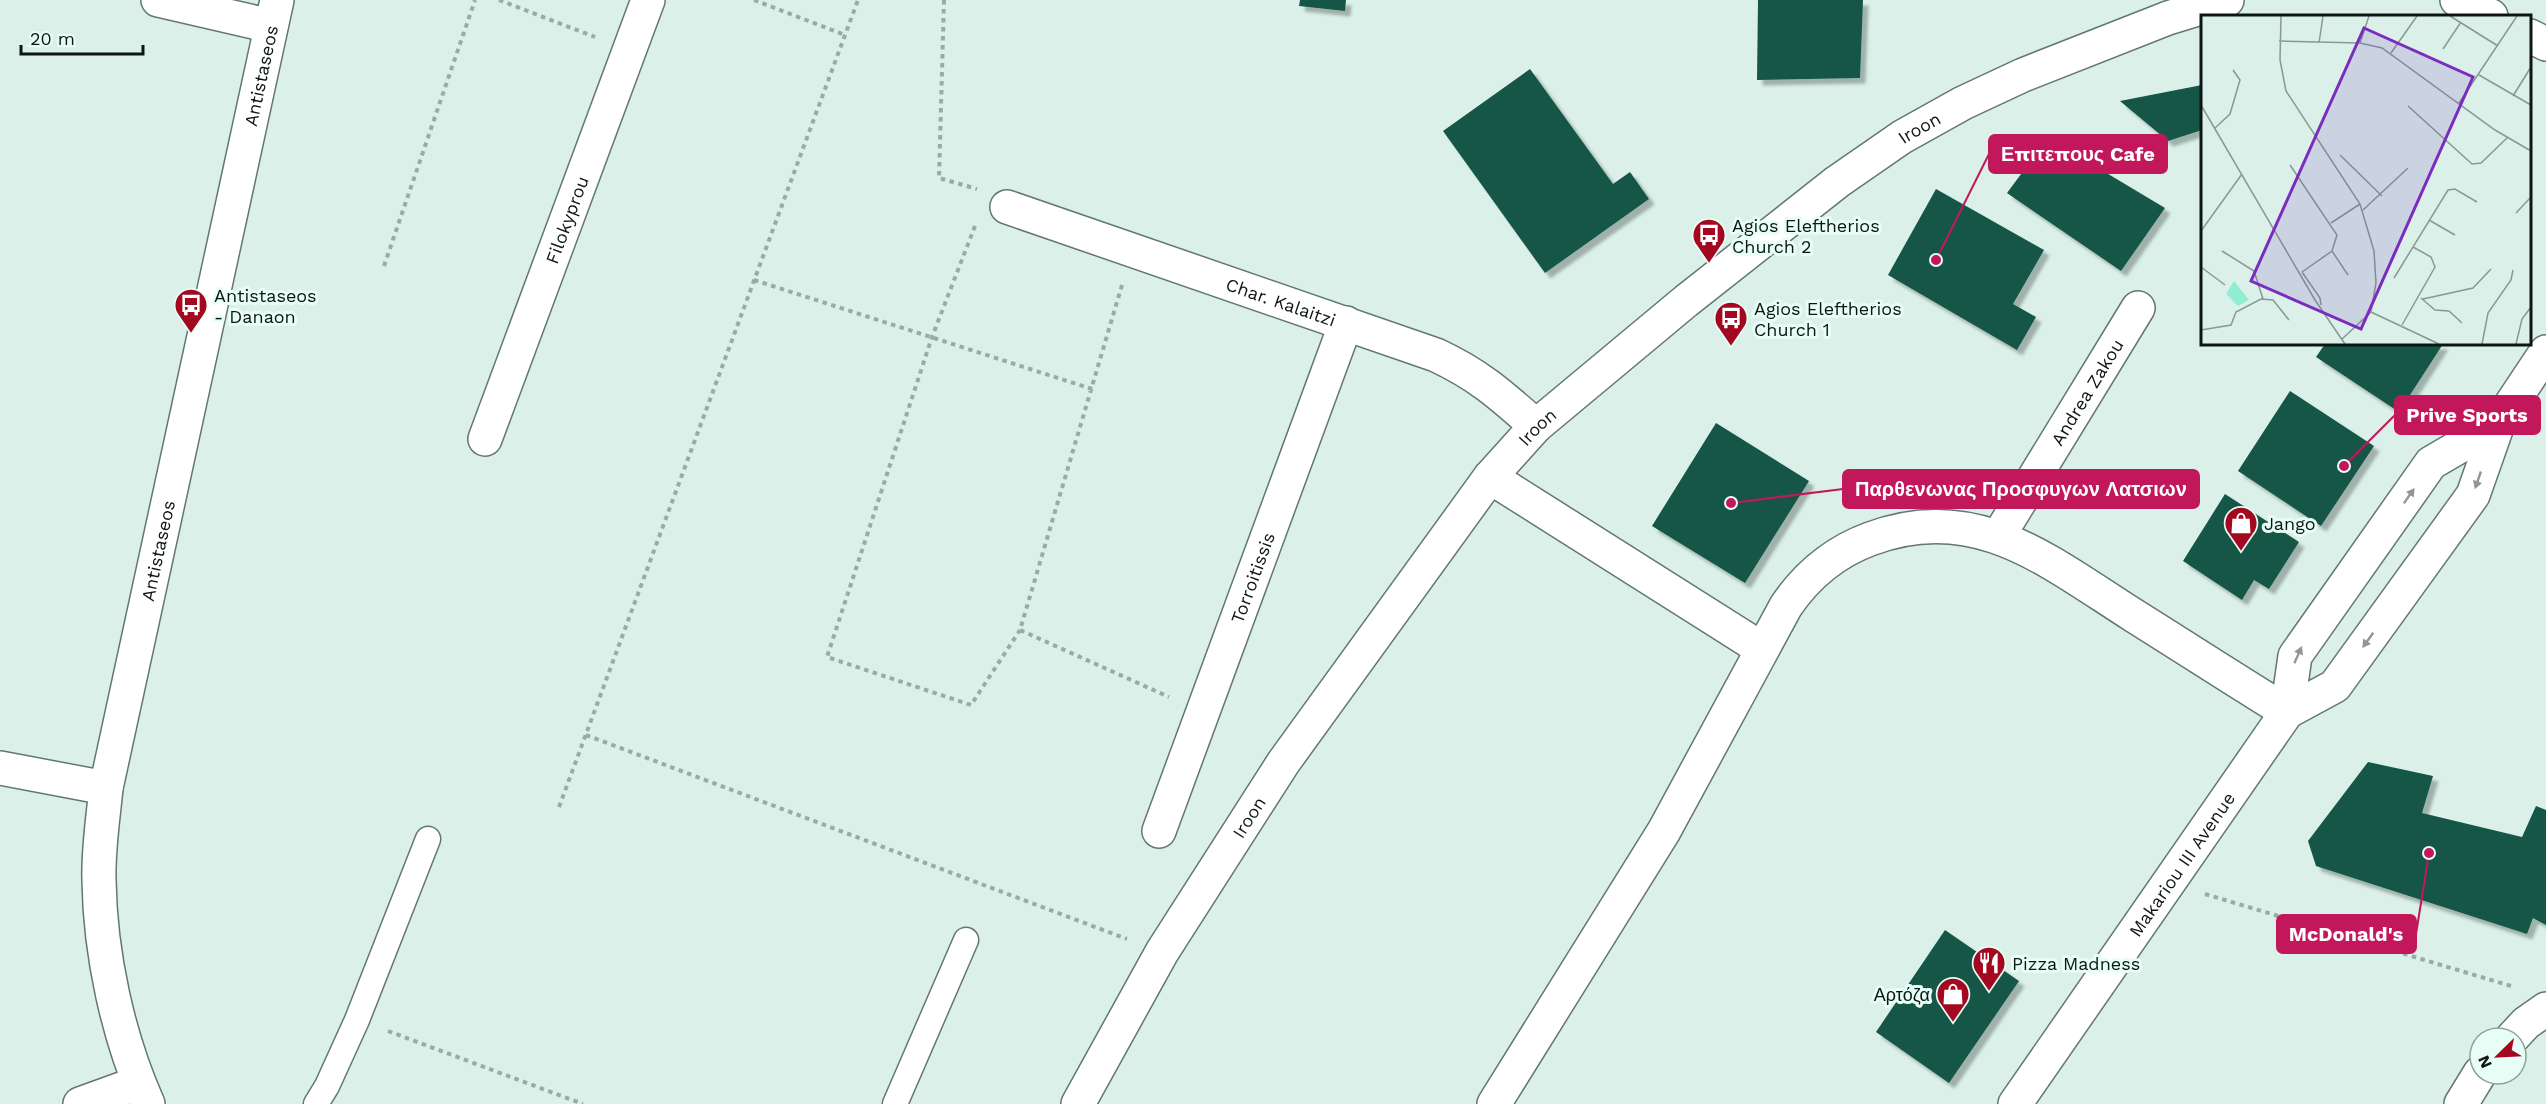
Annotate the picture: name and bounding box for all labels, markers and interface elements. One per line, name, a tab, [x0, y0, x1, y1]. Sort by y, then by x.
inset map	[2201, 15, 2531, 345]
scale bar	[21, 18, 142, 56]
street label: Antistaseos	[239, 23, 282, 128]
text: 20 m	[30, 28, 75, 49]
street label: Iroon	[1894, 107, 1944, 147]
callout: Επιτεπους Cafe	[1989, 135, 2167, 173]
text: Επιτεπους Cafe	[2001, 142, 2155, 166]
street label: Filokyprou	[541, 173, 592, 266]
place label: Agios Eleftherios Church 2	[1732, 215, 1880, 257]
bus stop icon: Agios Eleftherios Church 2	[1691, 217, 1727, 264]
street label: Char. Kalaitzi	[1223, 273, 1339, 330]
place label: Antistaseos - Danaon	[214, 285, 317, 327]
bus stop icon: Antistaseos - Danaon	[173, 287, 209, 334]
place label: Agios Eleftherios Church 1	[1754, 298, 1902, 340]
bus stop icon: Agios Eleftherios Church 1	[1713, 300, 1749, 347]
street label: Andrea Zakou	[2046, 335, 2127, 449]
callout: Prive Sports	[2395, 396, 2540, 434]
street label: Iroon	[1513, 403, 1560, 450]
text: Prive Sports	[2406, 403, 2528, 427]
callout: Παρθενωνας Προσφυγων Λατσιων	[1843, 470, 2199, 508]
one-way arrow	[2473, 471, 2483, 489]
text: Παρθενωνας Προσφυγων Λατσιων	[1855, 477, 2187, 501]
one-way arrow	[2403, 488, 2415, 504]
street label: Antistaseos	[136, 498, 179, 603]
shop icon: Jango	[2223, 505, 2259, 552]
place label: Jango	[2264, 513, 2316, 534]
street label: Torroitissis	[1226, 529, 1279, 626]
one-way arrow	[2362, 631, 2374, 647]
one-way arrow	[2293, 646, 2303, 664]
street label: Makariou III Avenue	[2124, 788, 2239, 940]
street label: Iroon	[1227, 792, 1269, 842]
callout: McDonald's	[2277, 915, 2416, 953]
text: McDonald's	[2289, 922, 2404, 946]
restaurant icon: Pizza Madness	[1971, 945, 2007, 992]
place label: Pizza Madness	[2012, 953, 2140, 974]
shop icon: Αρτόζα	[1935, 976, 1971, 1023]
place label: Αρτόζα	[1874, 984, 1930, 1005]
north arrow	[2468, 1026, 2528, 1086]
text: N	[2474, 1053, 2496, 1071]

